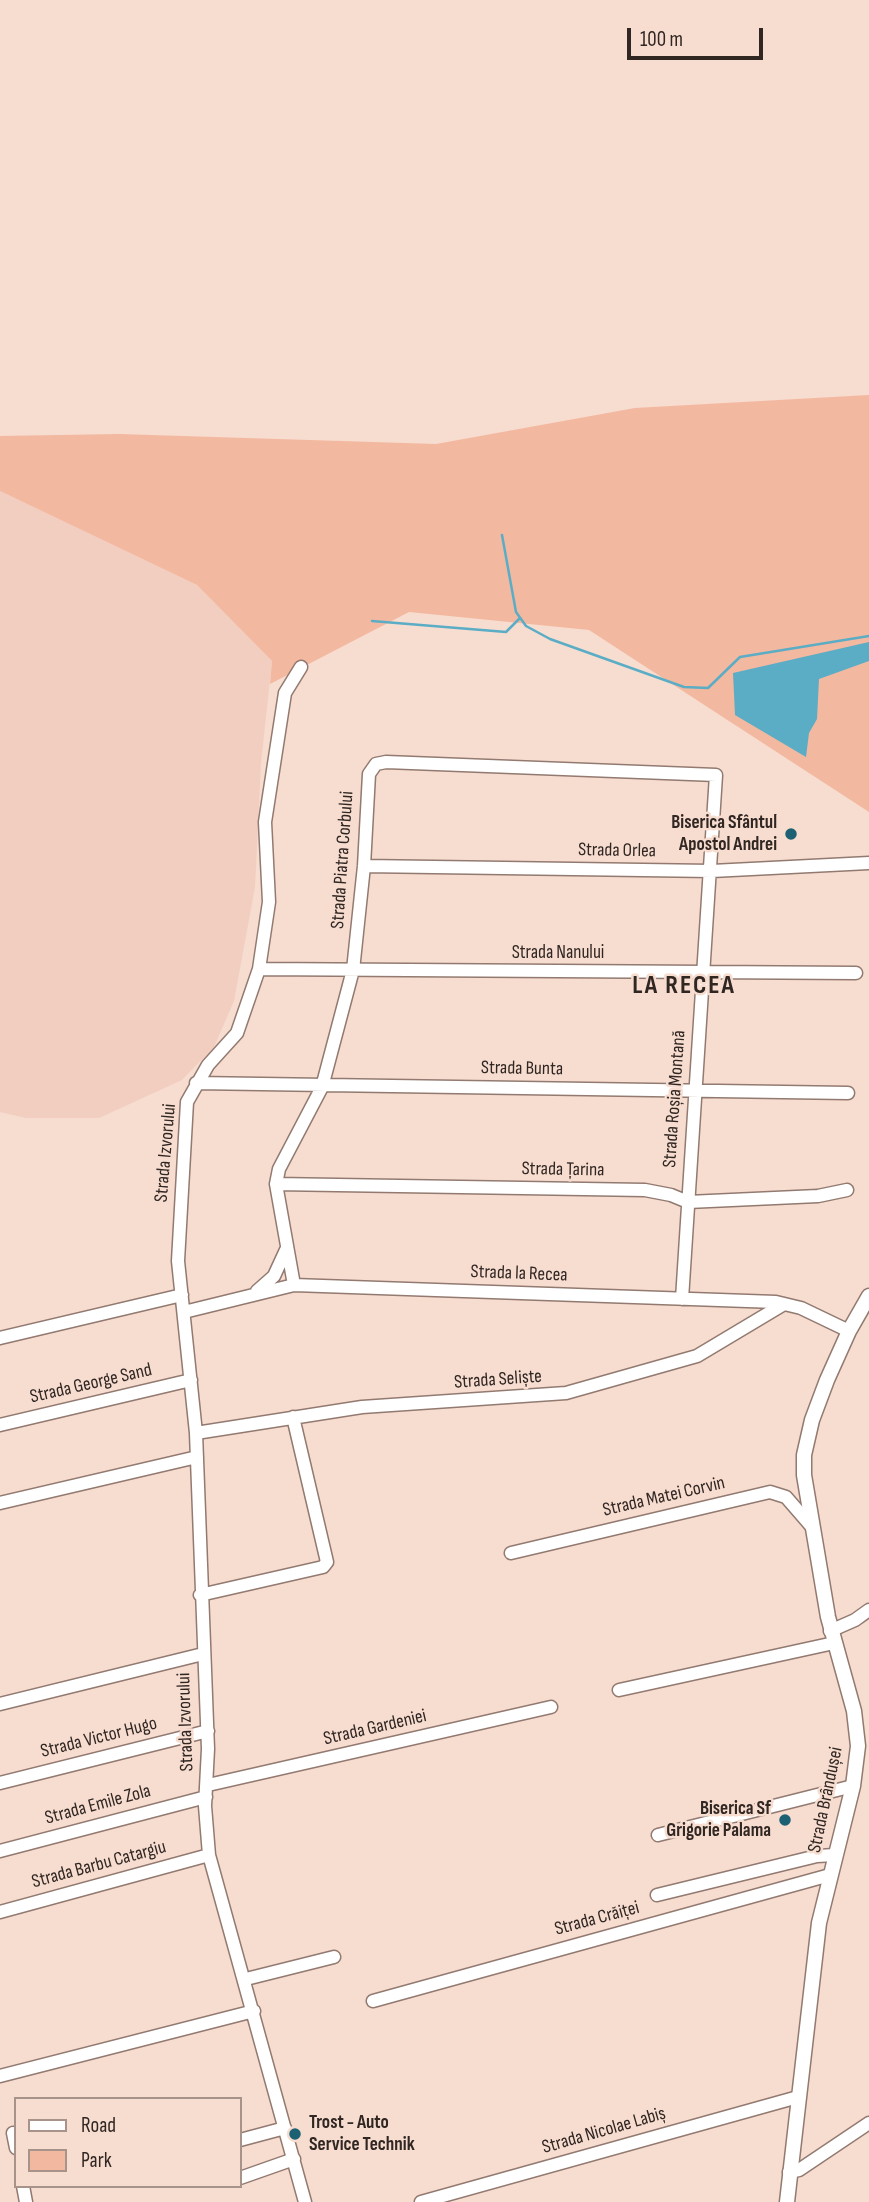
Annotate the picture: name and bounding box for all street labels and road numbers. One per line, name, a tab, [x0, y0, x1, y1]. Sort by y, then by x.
street label: Strada Piatra Corbului	[327, 790, 359, 930]
street label: Strada Orlea	[578, 839, 656, 863]
street label: Strada Nanului	[512, 942, 604, 964]
street label: Strada Roșia Montană	[659, 1030, 691, 1168]
street label: Strada Bunta	[481, 1057, 563, 1081]
street label: Strada Izvorului	[150, 1103, 182, 1203]
street label: Strada Țarina	[521, 1158, 605, 1182]
street label: Strada la Recea	[470, 1261, 568, 1287]
street label: Strada George Sand	[28, 1359, 154, 1409]
street label: Strada Seliște	[453, 1366, 543, 1394]
street label: Strada Matei Corvin	[601, 1472, 727, 1522]
street label: Strada Izvorului	[173, 1672, 199, 1772]
street label: Strada Gardeniei	[321, 1705, 429, 1751]
street label: Strada Victor Hugo	[38, 1713, 160, 1763]
street label: Strada Brândușei	[804, 1745, 848, 1855]
street label: Strada Emile Zola	[43, 1780, 153, 1830]
street label: Strada Barbu Catargiu	[29, 1836, 169, 1894]
street label: Strada Crăiței	[552, 1897, 642, 1941]
street label: Strada Nicolae Labiș	[540, 2102, 668, 2160]

